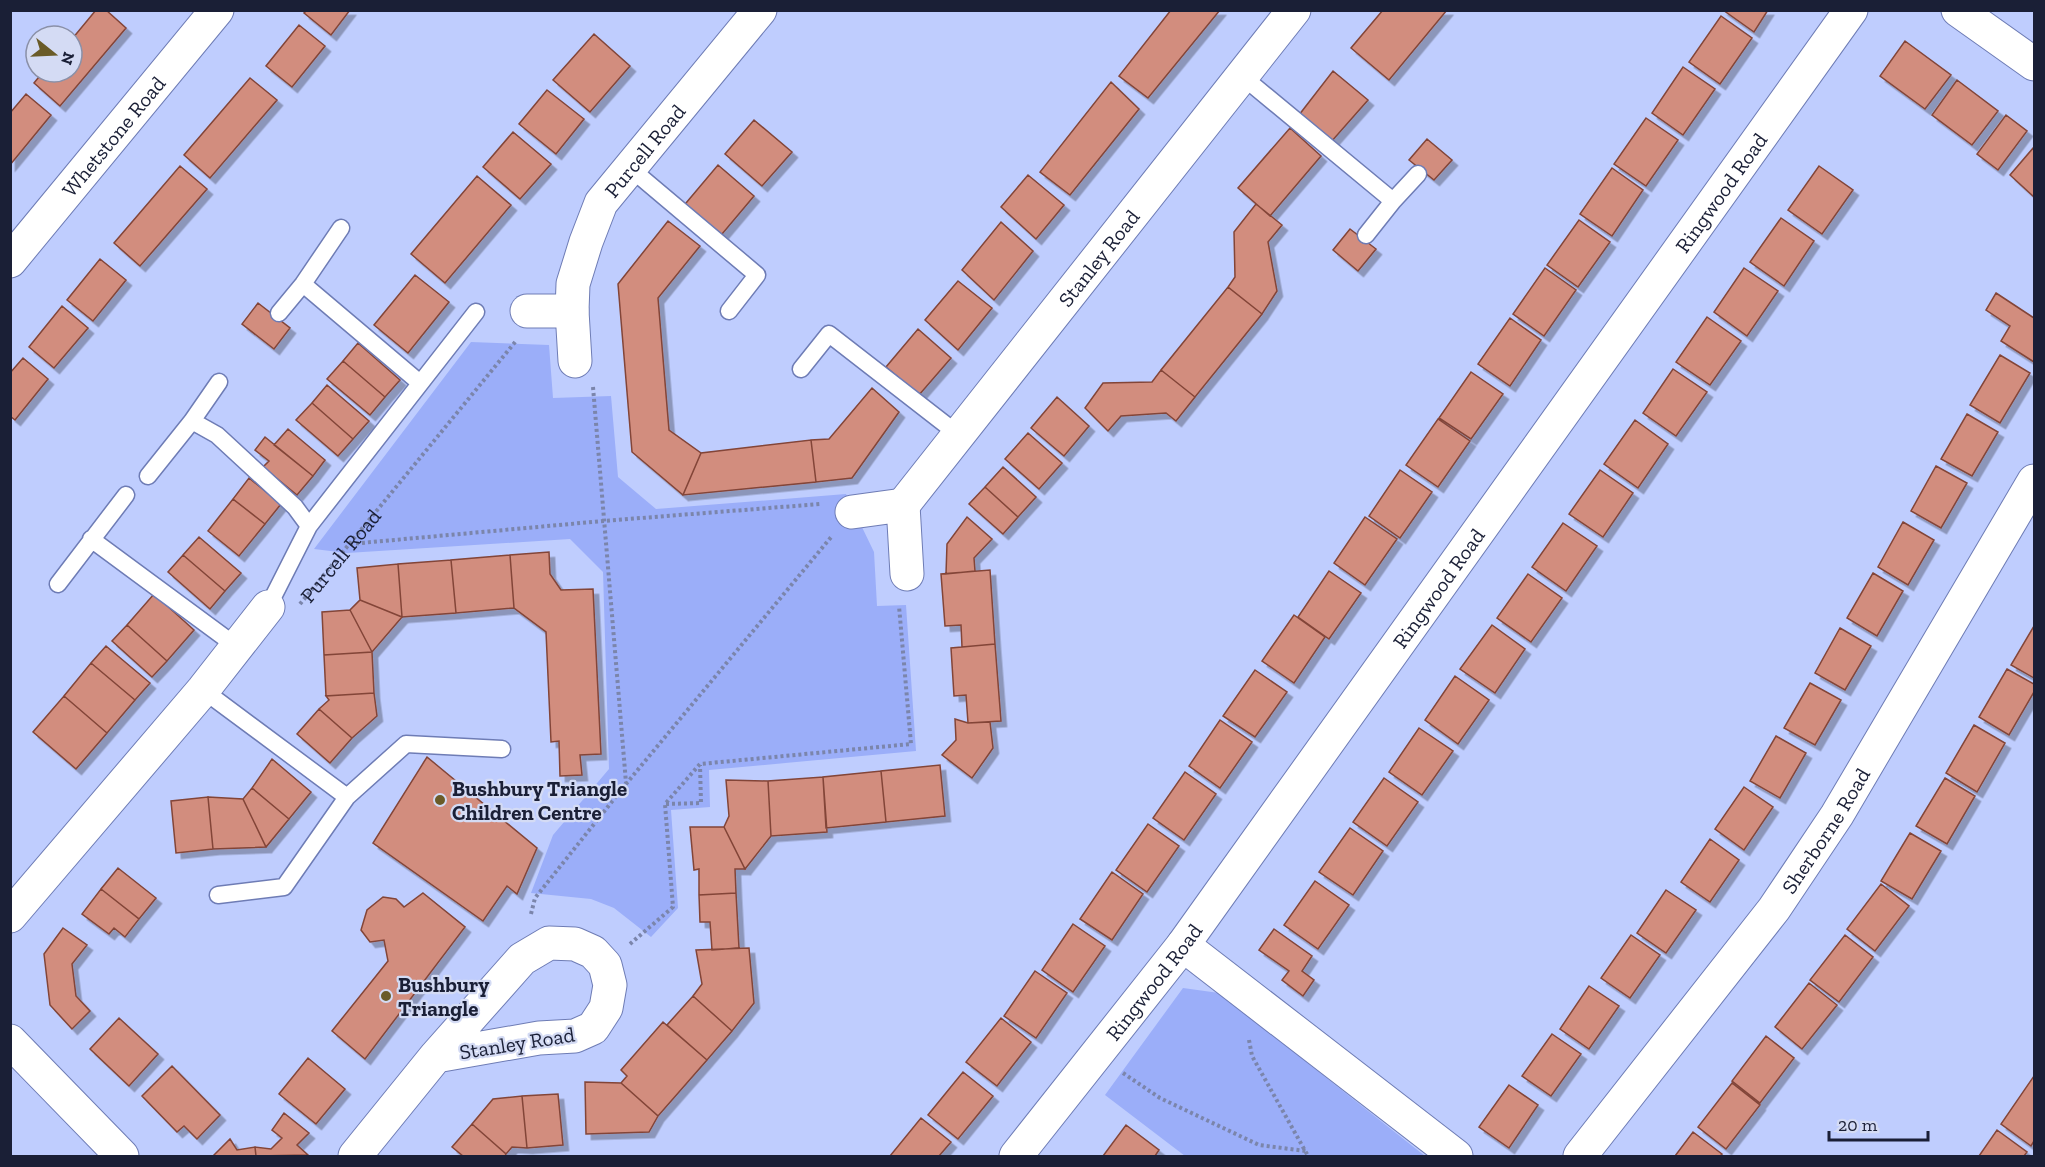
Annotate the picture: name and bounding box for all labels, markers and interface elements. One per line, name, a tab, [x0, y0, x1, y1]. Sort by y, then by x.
north arrow	[24, 24, 84, 84]
text: N	[57, 50, 79, 67]
street label: Whetstone Road	[56, 70, 170, 201]
street label: Purcell Road	[599, 98, 690, 202]
street label: Ringwood Road	[1669, 127, 1772, 257]
street label: Stanley Road	[1052, 204, 1144, 311]
street label: Purcell Road	[294, 503, 386, 607]
street label: Ringwood Road	[1387, 523, 1490, 653]
street label: Sherborne Road	[1776, 763, 1875, 898]
place label: Bushbury Triangle Children Centre	[452, 776, 627, 825]
marker: Bushbury Triangle Children Centre	[433, 793, 447, 807]
street label: Ringwood Road	[1100, 918, 1207, 1045]
place label: Bushbury Triangle	[398, 972, 489, 1021]
marker: Bushbury Triangle	[379, 989, 393, 1003]
street label: Stanley Road	[458, 1021, 577, 1064]
scale bar	[1829, 1104, 1928, 1142]
text: 20 m	[1838, 1114, 1878, 1136]

